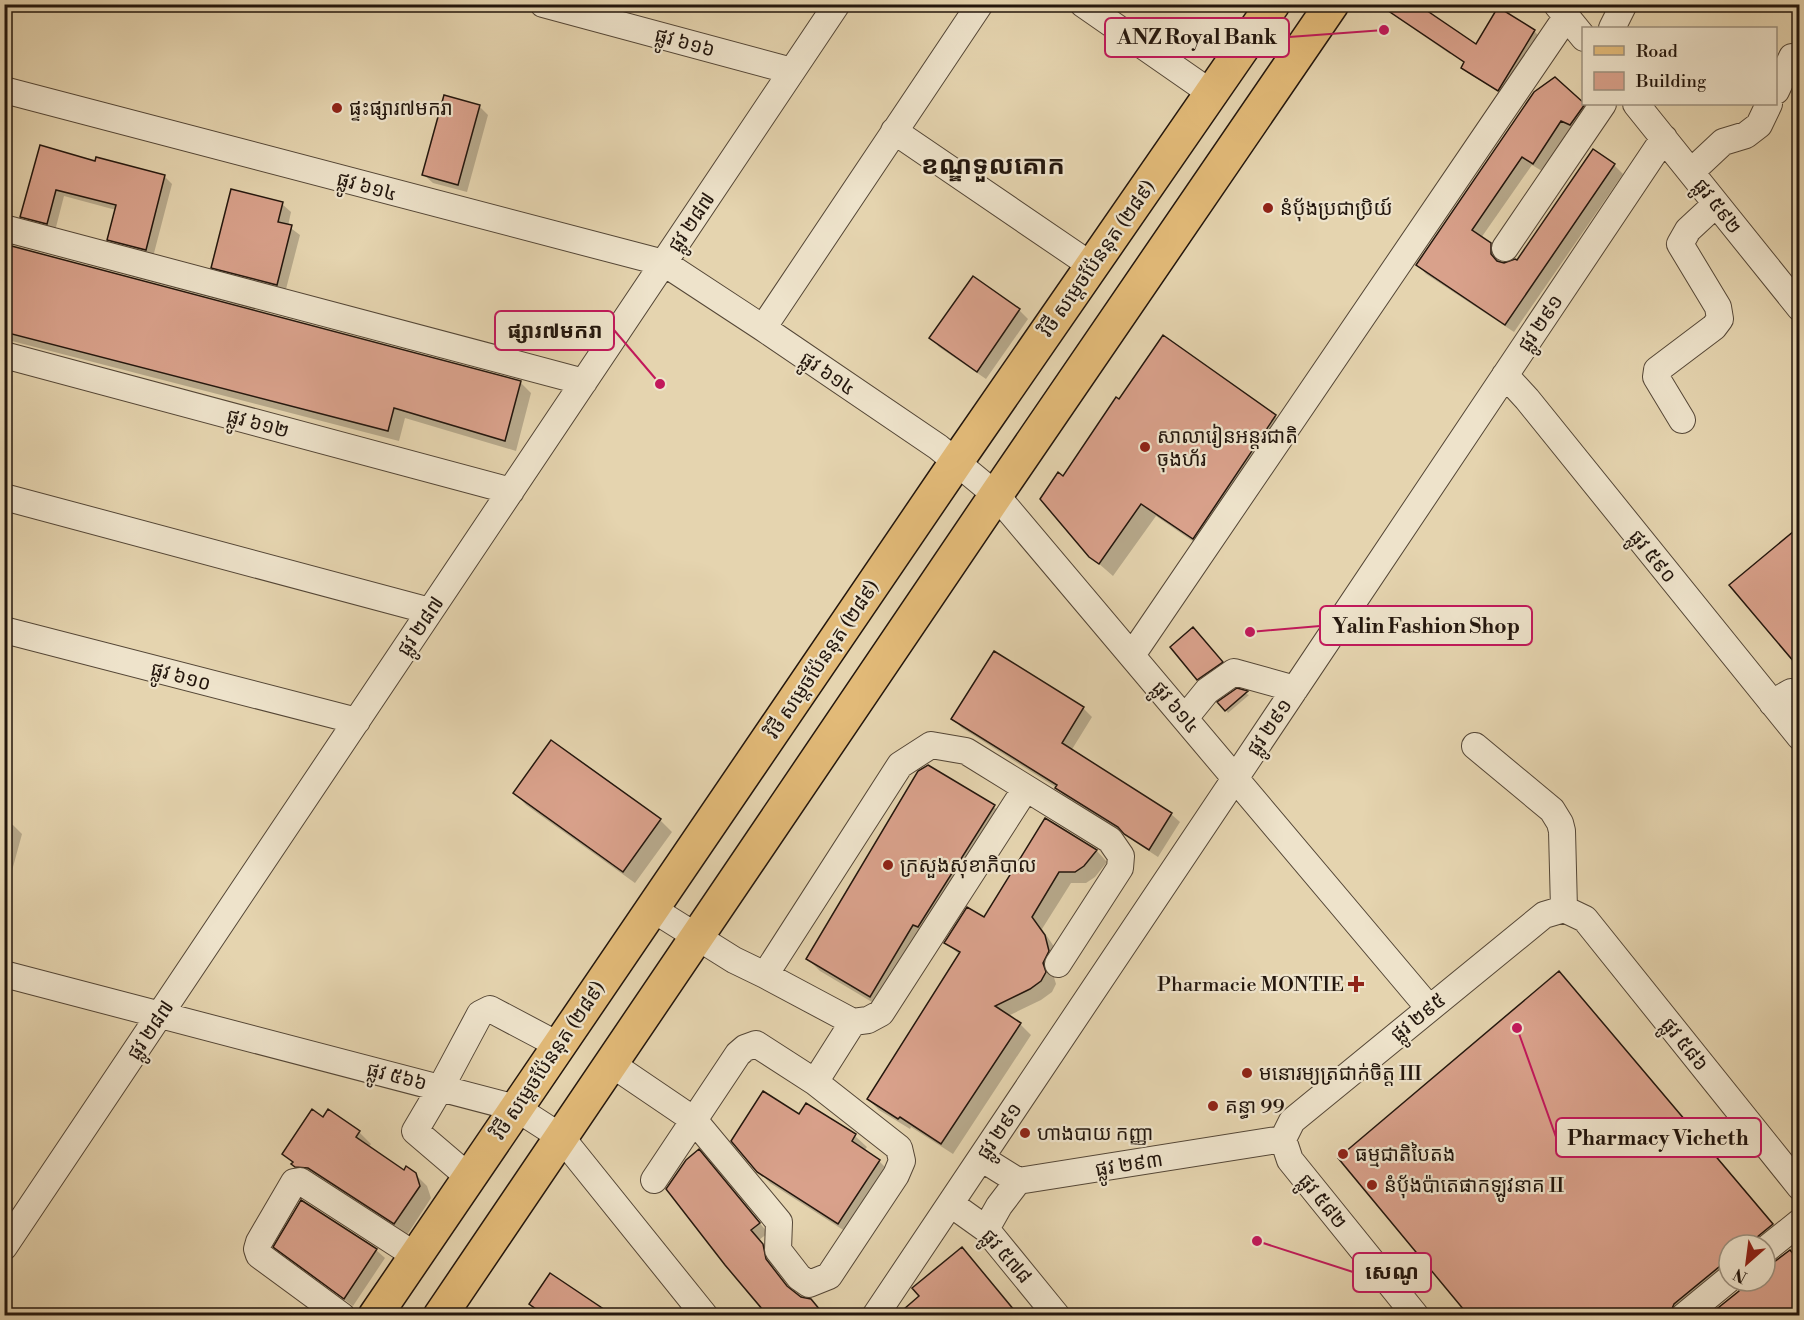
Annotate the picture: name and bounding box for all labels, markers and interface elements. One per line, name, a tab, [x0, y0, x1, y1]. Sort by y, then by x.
callout: ANZ Royal Bank	[1105, 18, 1289, 57]
street label: ផ្លូវ ៦១៦	[650, 23, 718, 68]
text: ANZ Royal Bank	[1116, 25, 1278, 51]
legend	[1582, 27, 1777, 105]
text: Road	[1636, 40, 1679, 63]
text: Building	[1635, 70, 1707, 93]
place label: ផ្ទះផ្សារ៧មករា	[349, 97, 453, 122]
marker: ផ្ទះផ្សារ៧មករា	[330, 101, 344, 115]
district label: ខណ្ឌទួលគោក	[921, 150, 1065, 182]
street label: ផ្លូវ ៦១៤	[332, 167, 400, 212]
street label: ផ្លូវ ៥៩២	[1683, 174, 1746, 243]
street label: វិថី សម្តេចប៉ែននុត (២៨៩)	[1033, 175, 1162, 342]
street label: ផ្លូវ ២៨៧	[663, 188, 725, 260]
place label: នំបុ័ងប្រជាប្រិយ៍	[1280, 197, 1393, 222]
marker: នំបុ័ងប្រជាប្រិយ៍	[1261, 201, 1275, 215]
street label: ផ្លូវ ២៩១	[1513, 290, 1574, 360]
callout: ផ្សារ៧មករា	[495, 311, 614, 350]
text: ផ្សារ៧មករា	[507, 319, 603, 345]
street label: ផ្លូវ ៦១៤	[792, 347, 860, 406]
street label: ផ្លូវ ៦១២	[222, 404, 292, 450]
place label: សាលារៀនអន្តរជាតិ ចុងហ័រ	[1157, 423, 1298, 473]
marker: សាលារៀនអន្តរជាតិ ចុងហ័រ	[1138, 440, 1152, 454]
street label: ផ្លូវ ៥៩០	[1619, 525, 1681, 592]
street label: វិថី សម្តេចប៉ែននុត (២៨៩)	[759, 575, 886, 744]
street label: ផ្លូវ ២៨៧	[392, 592, 454, 664]
callout: Yalin Fashion Shop	[1320, 606, 1532, 645]
text: Yalin Fashion Shop	[1332, 614, 1520, 640]
street label: ផ្លូវ ៦១០	[146, 657, 214, 702]
street label: ផ្លូវ ៦១៤	[1142, 676, 1204, 743]
street label: ផ្លូវ ២៩១	[1242, 694, 1303, 764]
place label: ក្រសួងសុខាភិបាល	[900, 854, 1036, 879]
marker: ក្រសួងសុខាភិបាល	[881, 858, 895, 872]
place label: Pharmacie MONTIE	[1157, 973, 1344, 998]
street label: វិថី សម្តេចប៉ែននុត (២៨៩)	[485, 976, 612, 1145]
marker: Pharmacie MONTIE	[1349, 977, 1363, 991]
street label: ផ្លូវ ២៩៥	[1386, 988, 1455, 1052]
street label: ផ្លូវ ២៨៧	[122, 996, 184, 1068]
street label: ផ្លូវ ៥៨៦	[1651, 1013, 1713, 1080]
street label: ផ្លូវ ៥៦៦	[363, 1058, 429, 1102]
place label: មនោរម្យត្រជាក់ចិត្ត III	[1259, 1062, 1422, 1087]
marker: មនោរម្យត្រជាក់ចិត្ត III	[1240, 1066, 1254, 1080]
place label: គន្ធា 99	[1225, 1095, 1285, 1120]
street label: ផ្លូវ ២៩១	[972, 1098, 1033, 1168]
marker: គន្ធា 99	[1206, 1099, 1220, 1113]
callout: Pharmacy Vicheth	[1556, 1118, 1761, 1157]
place label: ហាងបាយ កញ្ញា	[1037, 1122, 1153, 1147]
marker: ហាងបាយ កញ្ញា	[1018, 1126, 1032, 1140]
text: Pharmacy Vicheth	[1567, 1126, 1749, 1152]
place label: ធម្មជាតិបៃតង	[1355, 1142, 1455, 1168]
marker: ធម្មជាតិបៃតង	[1336, 1147, 1350, 1161]
street label: ផ្លូវ ២៩៣	[1094, 1148, 1166, 1188]
street label: ផ្លូវ ៥៨២	[1288, 1169, 1352, 1238]
place label: នំប៉័ងប៉ាតេផាកឡូវនាគ II	[1384, 1174, 1565, 1203]
marker: នំប៉័ងប៉ាតេផាកឡូវនាគ II	[1365, 1178, 1379, 1192]
street label: ផ្លូវ ៥៧៨	[972, 1224, 1036, 1293]
north arrow	[1717, 1233, 1777, 1293]
callout: សេណូ	[1353, 1253, 1431, 1292]
text: សេណូ	[1365, 1260, 1419, 1286]
text: N	[1730, 1263, 1751, 1287]

